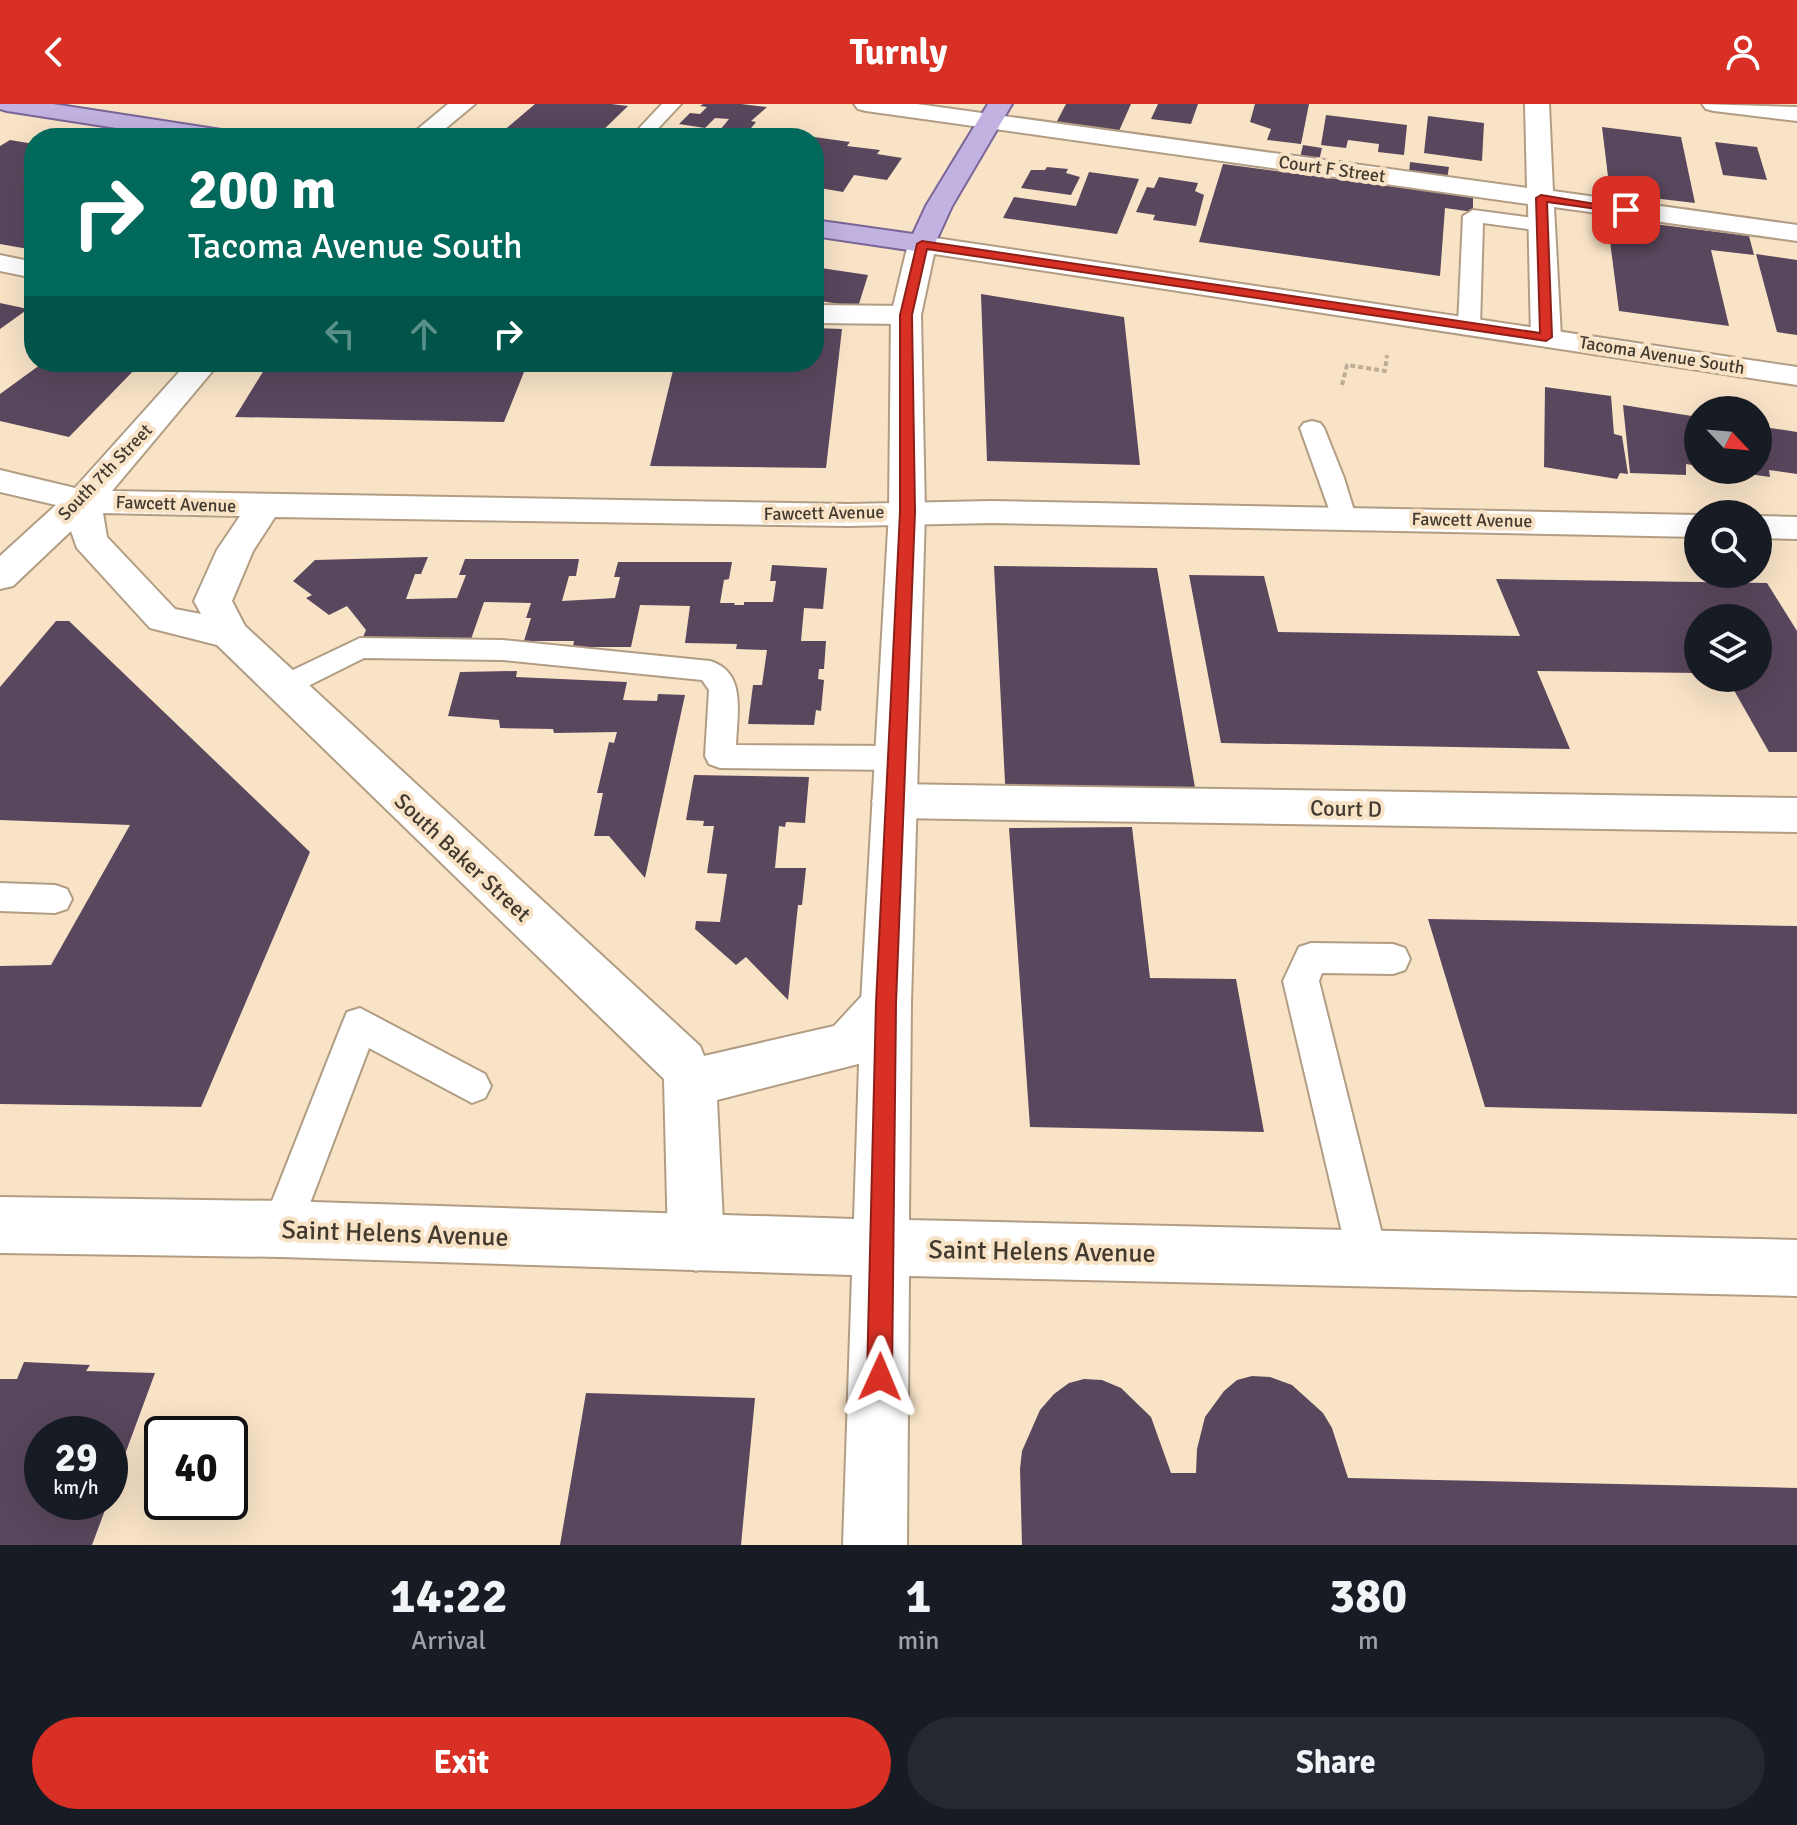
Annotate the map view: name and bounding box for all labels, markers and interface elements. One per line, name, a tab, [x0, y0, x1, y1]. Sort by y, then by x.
icon: back	[32, 30, 76, 74]
text: Turnly	[850, 30, 947, 75]
icon: person	[1721, 30, 1765, 74]
street label: Court F Street	[1277, 151, 1387, 187]
text: 200 m	[188, 155, 336, 224]
icon: right	[56, 160, 160, 264]
pin	[1592, 176, 1660, 244]
icon: arrive	[1604, 188, 1648, 232]
text: Tacoma Avenue South	[188, 224, 523, 269]
icon: left	[318, 312, 362, 356]
icon: ahead	[402, 312, 446, 356]
icon: right	[486, 312, 530, 356]
street label: Tacoma Avenue South	[1578, 331, 1746, 379]
north arrow	[1684, 396, 1772, 484]
map controls	[1684, 396, 1772, 692]
street label: South 7th Street	[53, 419, 157, 525]
street label: Fawcett Avenue	[115, 491, 237, 517]
button: search	[1684, 500, 1772, 588]
street label: Fawcett Avenue	[763, 501, 885, 525]
street label: Fawcett Avenue	[1411, 508, 1533, 532]
button: layers	[1684, 604, 1772, 692]
street label: South Baker Street	[389, 787, 537, 928]
street label: Court D	[1310, 794, 1382, 823]
street label: Saint Helens Avenue	[281, 1214, 509, 1254]
street label: Saint Helens Avenue	[928, 1234, 1156, 1270]
position arrow	[838, 1335, 922, 1419]
speed limit sign: 40	[144, 1416, 248, 1520]
text: 29	[54, 1433, 98, 1483]
text: km/h	[53, 1475, 99, 1500]
text: 14:22	[390, 1567, 508, 1626]
text: 1	[906, 1567, 931, 1626]
text: 380	[1329, 1567, 1407, 1626]
text: Arrival	[411, 1625, 486, 1657]
text: min	[898, 1625, 940, 1657]
text: m	[1358, 1625, 1379, 1657]
button: Exit	[32, 1717, 891, 1809]
button: Share	[907, 1717, 1765, 1809]

